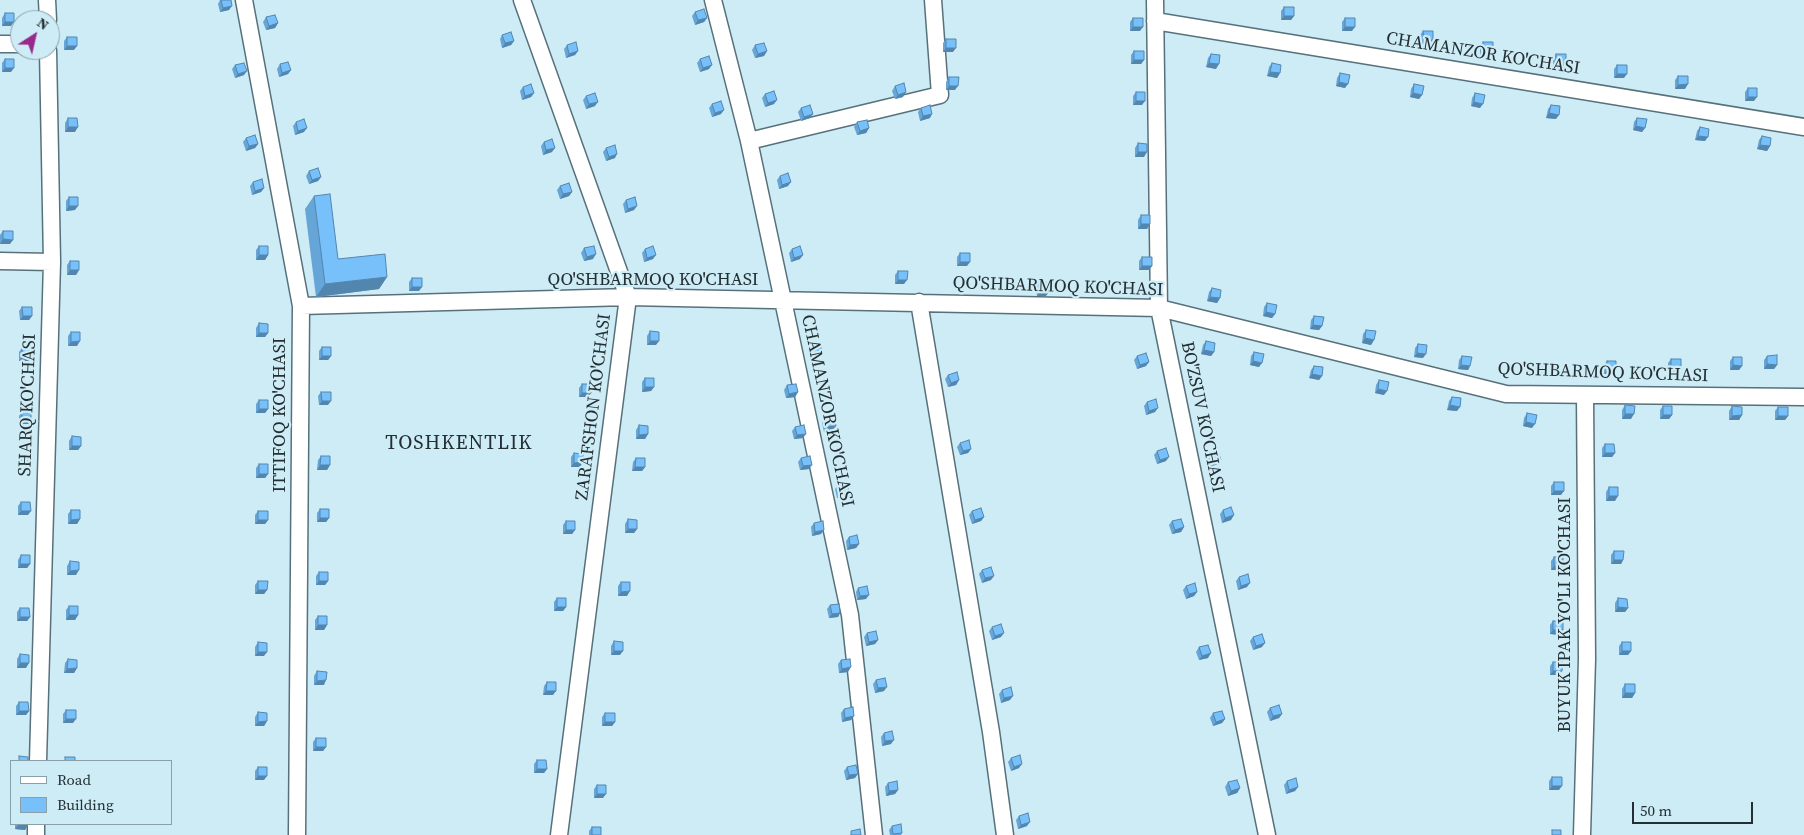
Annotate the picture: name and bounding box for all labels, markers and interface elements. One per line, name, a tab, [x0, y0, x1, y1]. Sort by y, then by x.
north arrow	[10, 10, 60, 60]
text: N	[33, 12, 53, 35]
street label: CHAMANZOR KO'CHASI	[1384, 28, 1582, 80]
street label: QO'SHBARMOQ KO'CHASI	[548, 269, 758, 291]
street label: QO'SHBARMOQ KO'CHASI	[952, 273, 1164, 301]
street label: ZARAFSHON KO'CHASI	[572, 312, 616, 502]
street label: CHAMANZOR KO'CHASI	[796, 313, 858, 509]
street label: SHARQ KO'CHASI	[15, 333, 41, 477]
street label: ITTIFOQ KO'CHASI	[269, 338, 291, 492]
street label: BO'ZSUV KO'CHASI	[1175, 339, 1229, 495]
street label: QO'SHBARMOQ KO'CHASI	[1497, 359, 1709, 387]
district label: TOSHKENTLIK	[384, 432, 534, 456]
street label: BUYUK IPAK YO'LI KO'CHASI	[1554, 497, 1576, 733]
legend	[10, 760, 172, 825]
text: Road	[57, 769, 91, 790]
scale bar	[1634, 792, 1755, 824]
text: Building	[57, 794, 114, 815]
text: 50 m	[1640, 800, 1672, 821]

